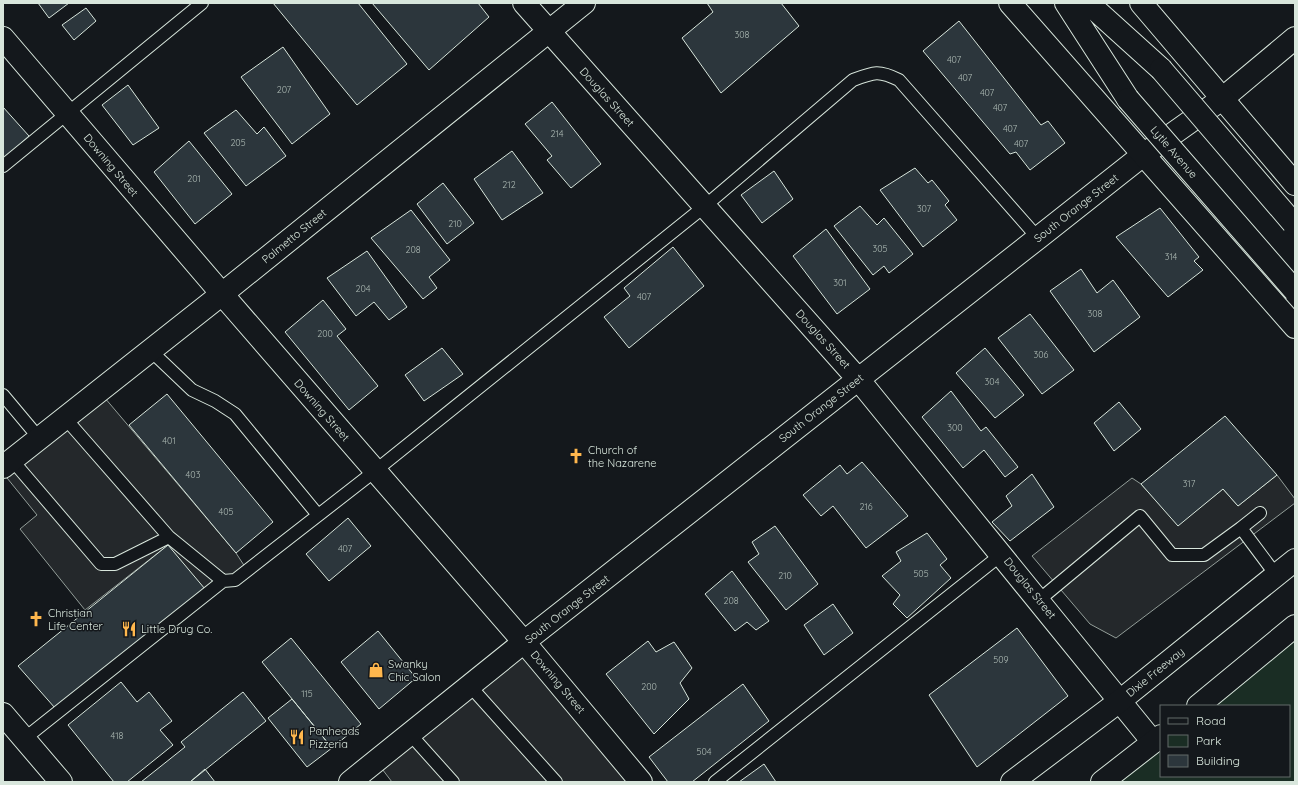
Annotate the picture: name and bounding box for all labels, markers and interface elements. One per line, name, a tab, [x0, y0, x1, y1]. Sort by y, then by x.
house number: 308	[735, 29, 750, 40]
house number: 407	[947, 54, 961, 65]
street label: Douglas Street	[577, 64, 637, 130]
house number: 407	[958, 72, 972, 83]
house number: 207	[277, 84, 292, 95]
house number: 407	[980, 87, 994, 98]
house number: 407	[993, 102, 1007, 113]
house number: 407	[1003, 123, 1017, 134]
street label: Lytle Avenue	[1147, 123, 1201, 181]
house number: 214	[551, 128, 564, 139]
street label: Downing Street	[81, 131, 142, 200]
house number: 205	[230, 137, 246, 148]
house number: 407	[1014, 138, 1028, 149]
street label: South Orange Street	[1031, 170, 1121, 245]
house number: 201	[187, 173, 201, 184]
house number: 212	[502, 179, 516, 190]
house number: 307	[917, 203, 931, 214]
street label: Palmetto Street	[259, 206, 329, 266]
house number: 210	[448, 218, 462, 229]
house number: 305	[873, 243, 888, 254]
house number: 208	[405, 244, 421, 255]
house number: 314	[1165, 251, 1178, 262]
house number: 301	[833, 277, 847, 288]
house number: 204	[355, 283, 371, 294]
house number: 407	[637, 291, 651, 302]
street label: Douglas Street	[793, 306, 853, 372]
house number: 308	[1088, 308, 1103, 319]
house number: 200	[317, 328, 333, 339]
house number: 306	[1034, 349, 1049, 360]
street label: South Orange Street	[776, 370, 866, 445]
street label: Downing Street	[291, 376, 353, 444]
house number: 304	[985, 376, 1000, 387]
house number: 300	[947, 422, 963, 433]
house number: 401	[162, 435, 176, 446]
place label: Church of the Nazarene	[588, 443, 657, 470]
church icon: Church of the Nazarene	[567, 447, 585, 465]
house number: 403	[186, 469, 201, 480]
house number: 317	[1183, 478, 1196, 489]
house number: 216	[859, 501, 873, 512]
house number: 405	[218, 506, 234, 517]
house number: 407	[338, 543, 352, 554]
street label: Douglas Street	[1001, 554, 1059, 622]
house number: 505	[913, 568, 929, 579]
house number: 210	[778, 570, 792, 581]
street label: South Orange Street	[522, 571, 612, 646]
house number: 208	[723, 595, 739, 606]
place label: Christian Life Center	[48, 606, 104, 633]
church icon: Christian Life Center	[27, 610, 45, 628]
restaurant icon: Little Drug Co.	[120, 620, 138, 638]
place label: Little Drug Co.	[141, 622, 212, 636]
street label: Dixie Freeway	[1123, 644, 1187, 700]
street label: Downing Street	[528, 648, 589, 717]
house number: 509	[993, 654, 1009, 665]
place label: Swanky Chic Salon	[388, 657, 441, 684]
shop icon: Swanky Chic Salon	[367, 661, 385, 679]
house number: 200	[641, 681, 657, 692]
house number: 115	[301, 688, 313, 699]
legend	[1160, 705, 1290, 777]
text: Road	[1196, 713, 1226, 728]
place label: Panheads Pizzeria	[309, 724, 360, 751]
restaurant icon: Panheads Pizzeria	[288, 728, 306, 746]
house number: 418	[111, 730, 124, 741]
text: Park	[1196, 733, 1221, 748]
house number: 504	[696, 746, 712, 757]
text: Building	[1196, 753, 1240, 768]

